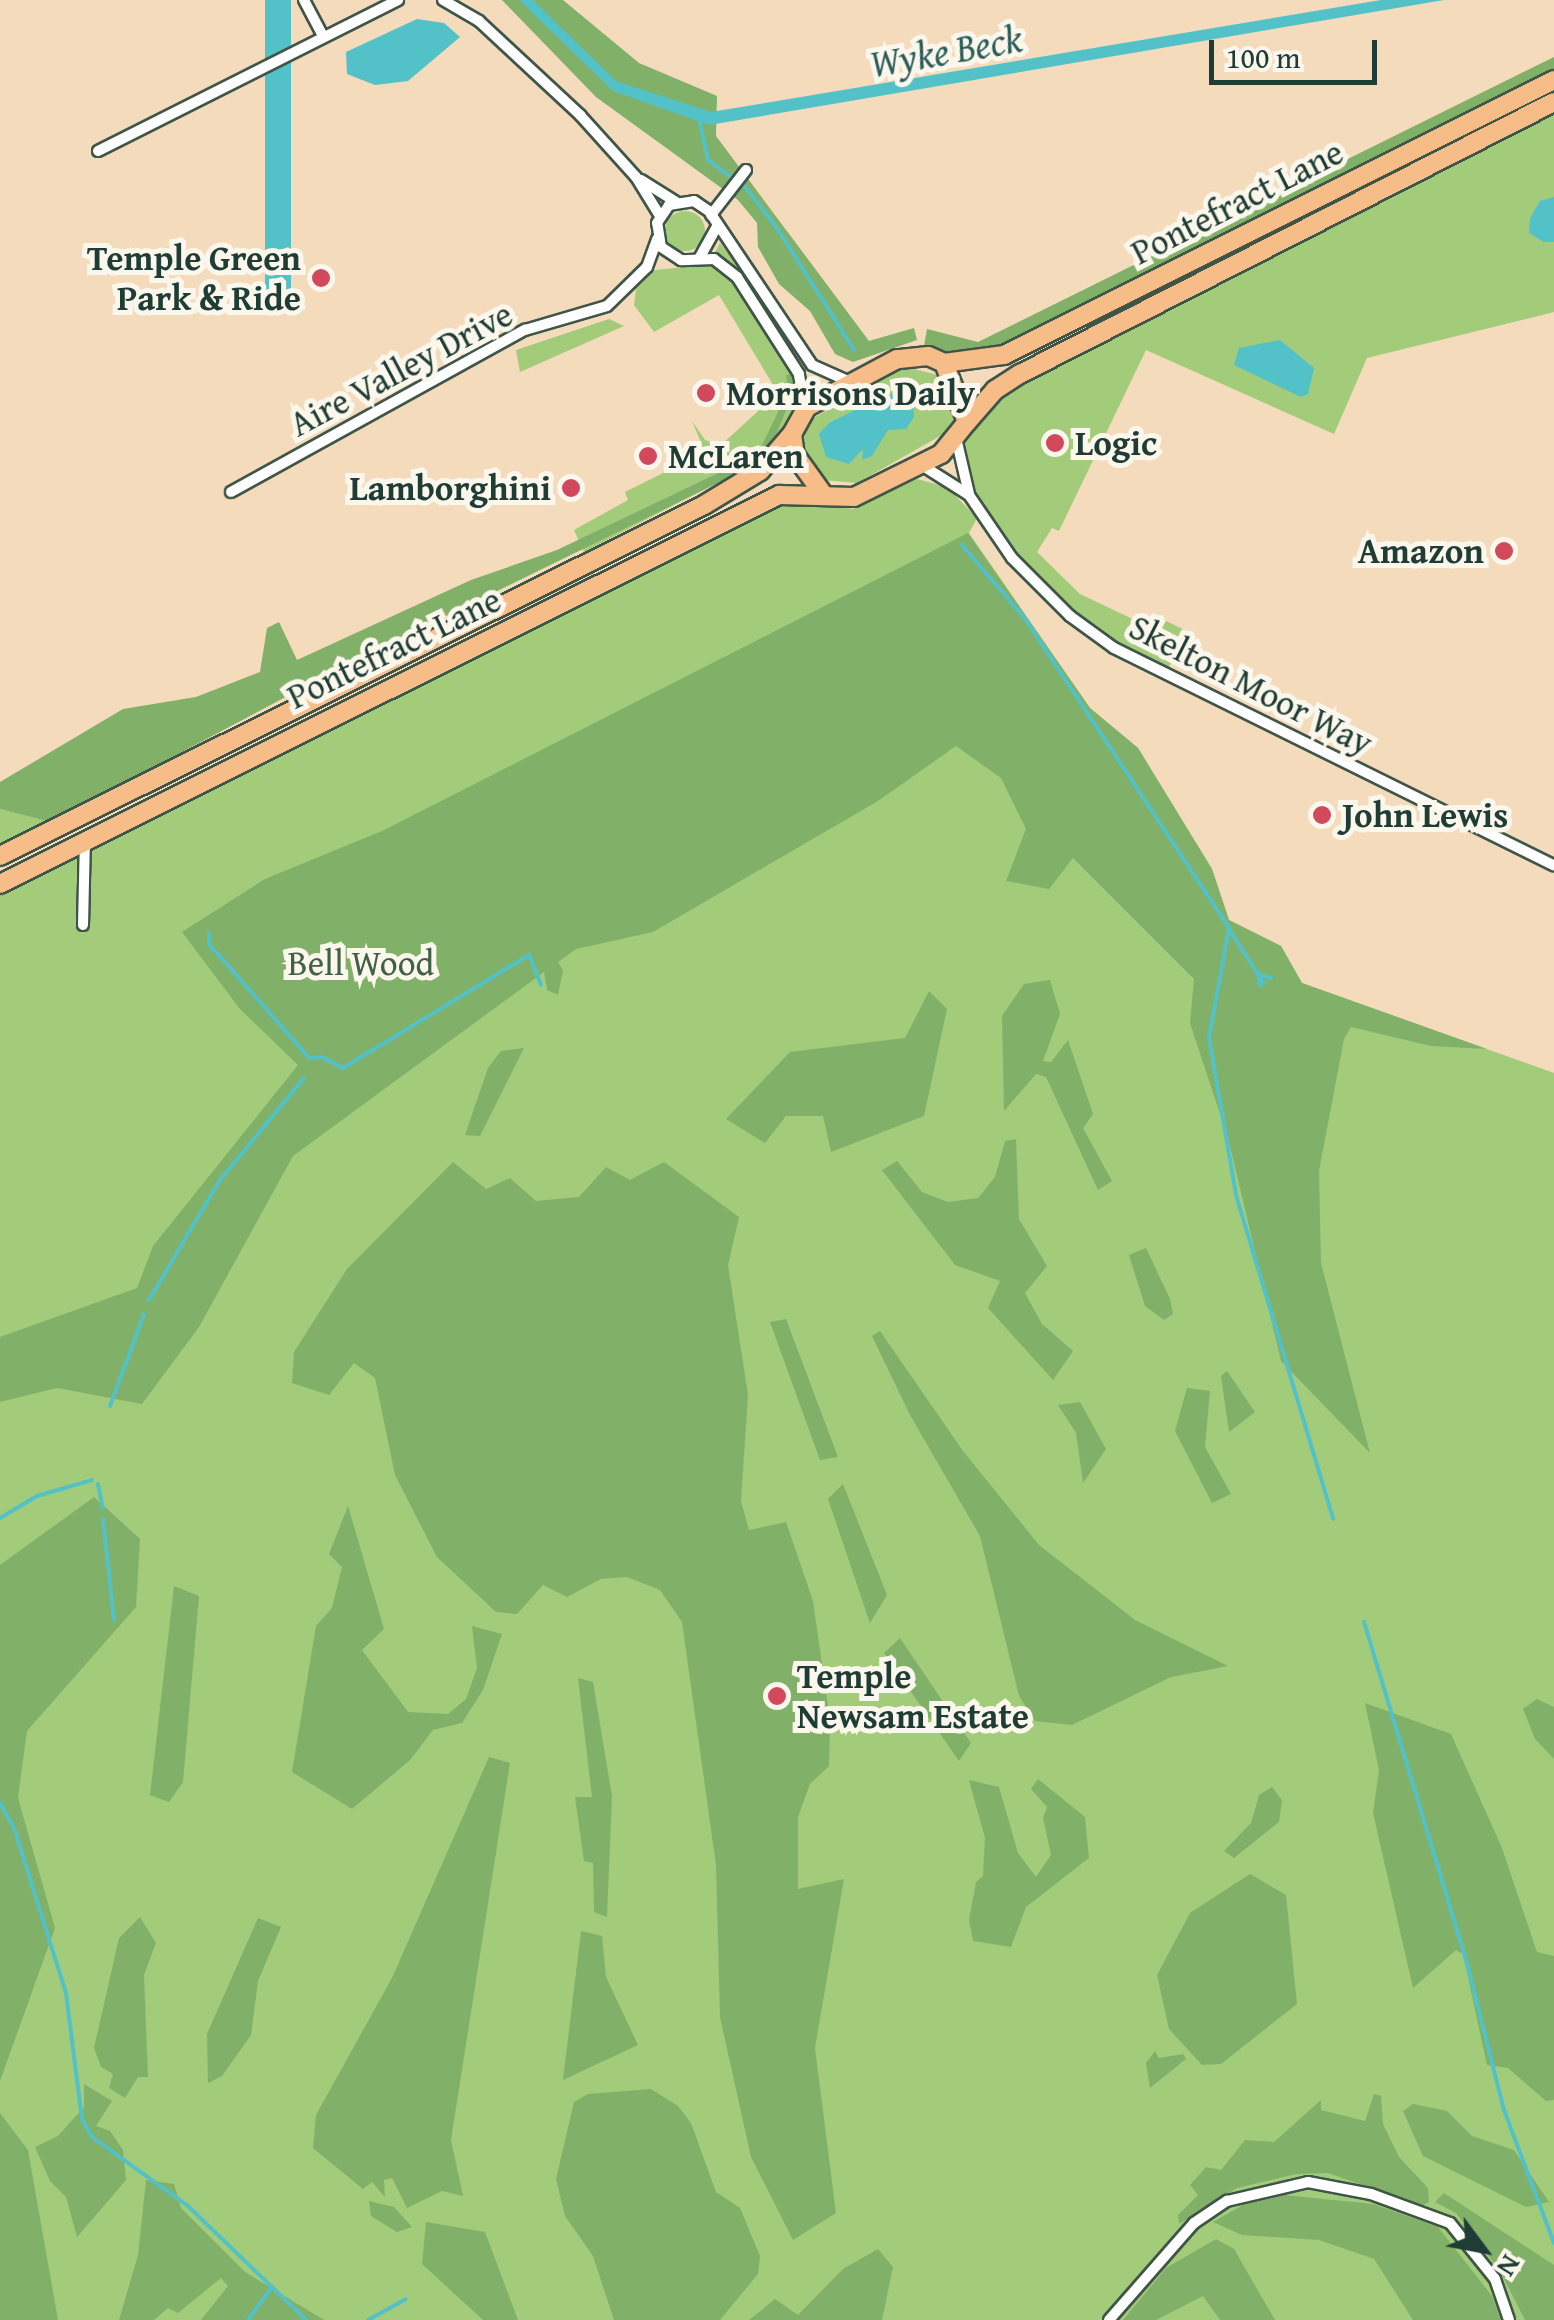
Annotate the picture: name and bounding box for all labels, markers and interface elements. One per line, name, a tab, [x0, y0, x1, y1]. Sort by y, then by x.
water label: Wyke Beck	[866, 15, 1026, 87]
scale bar	[1214, 20, 1382, 82]
text: 100 m	[1226, 35, 1300, 79]
street label: Pontefract Lane	[1124, 131, 1350, 273]
place label: Temple Green Park & Ride	[87, 237, 301, 319]
marker: Temple Green Park & Ride	[310, 267, 332, 289]
street label: Aire Valley Drive	[282, 293, 520, 445]
place label: Morrisons Daily	[726, 372, 975, 414]
marker: Morrisons Daily	[695, 382, 717, 404]
place label: Logic	[1075, 422, 1157, 464]
marker: Logic	[1044, 432, 1066, 454]
place label: McLaren	[668, 435, 804, 477]
marker: McLaren	[637, 445, 659, 467]
place label: Lamborghini	[350, 467, 551, 509]
marker: Lamborghini	[560, 477, 582, 499]
place label: Amazon	[1358, 530, 1484, 572]
marker: Amazon	[1493, 540, 1515, 562]
street label: Pontefract Lane	[280, 578, 508, 718]
street label: Skelton Moor Way	[1123, 606, 1379, 764]
place label: John Lewis	[1342, 794, 1508, 836]
marker: John Lewis	[1311, 804, 1333, 826]
park label: Bell Wood	[288, 942, 434, 984]
place label: Temple Newsam Estate	[797, 1655, 1029, 1737]
marker: Temple Newsam Estate	[766, 1685, 788, 1707]
north arrow	[1434, 2200, 1534, 2300]
text: N	[1488, 2247, 1532, 2285]

